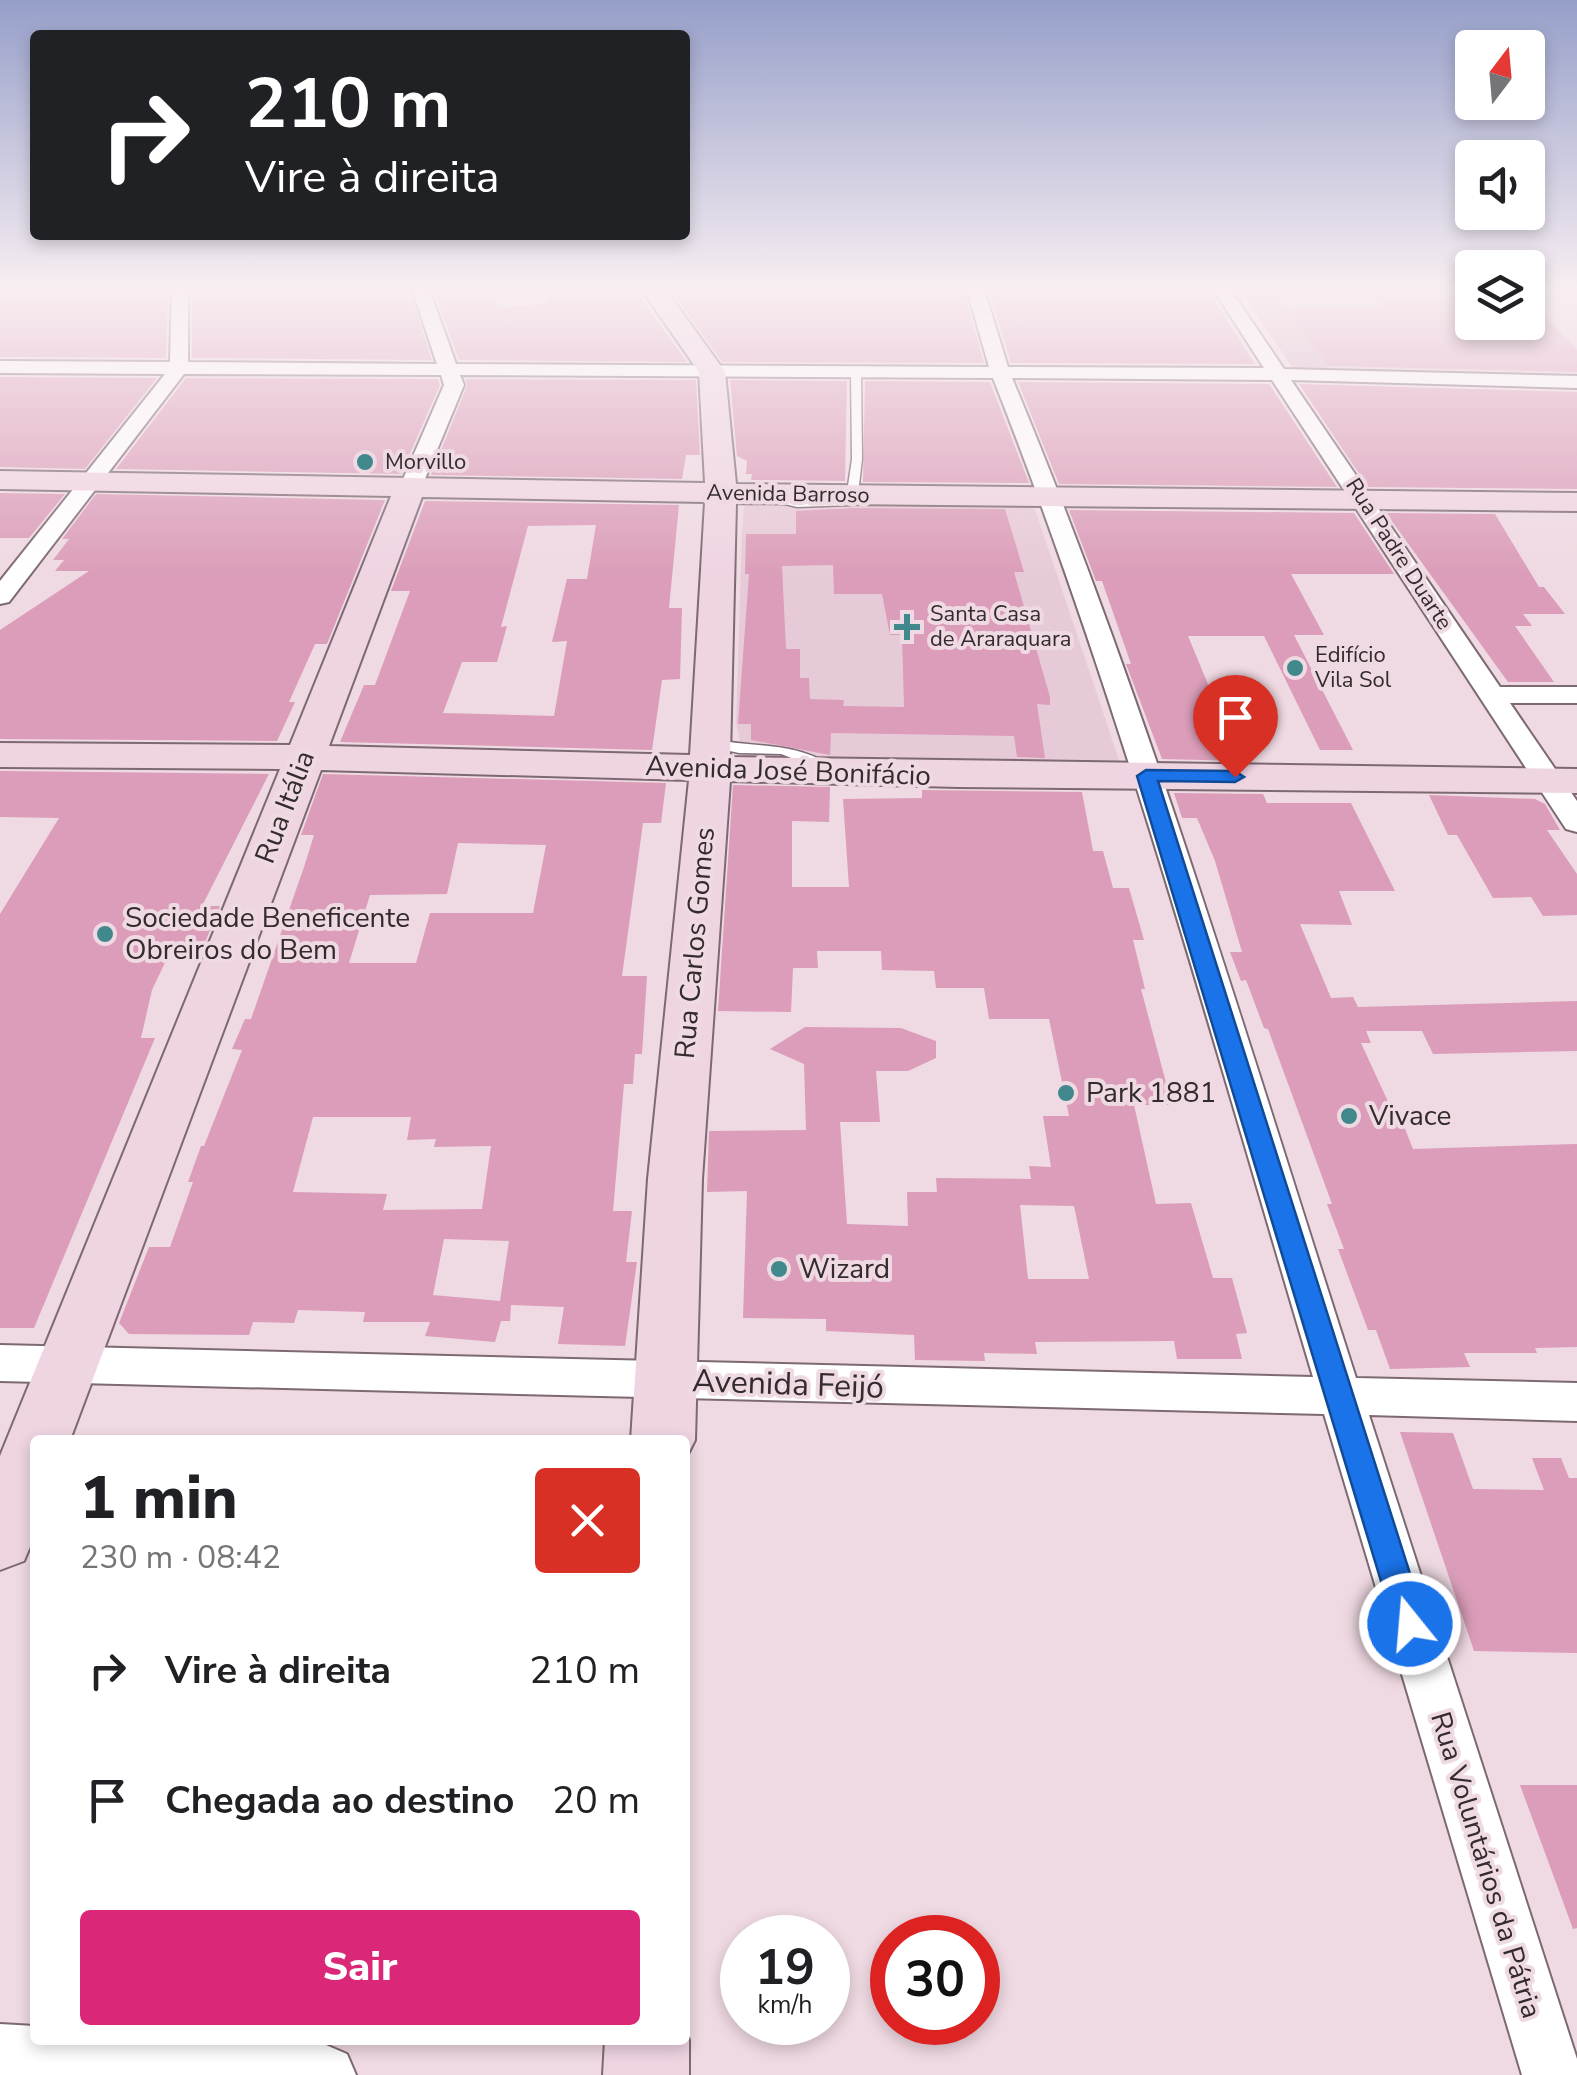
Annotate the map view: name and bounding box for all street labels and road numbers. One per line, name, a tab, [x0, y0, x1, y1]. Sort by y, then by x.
street label: Rua Padre Duarte	[1339, 472, 1459, 636]
street label: Avenida Barroso	[706, 478, 870, 510]
street label: Rua Itália	[246, 745, 324, 869]
street label: Avenida José Bonifácio	[645, 747, 931, 795]
street label: Rua Carlos Gomes	[666, 826, 724, 1060]
street label: Avenida Feijó	[691, 1359, 885, 1409]
street label: Rua Voluntários da Pátria	[1421, 1707, 1551, 2023]

